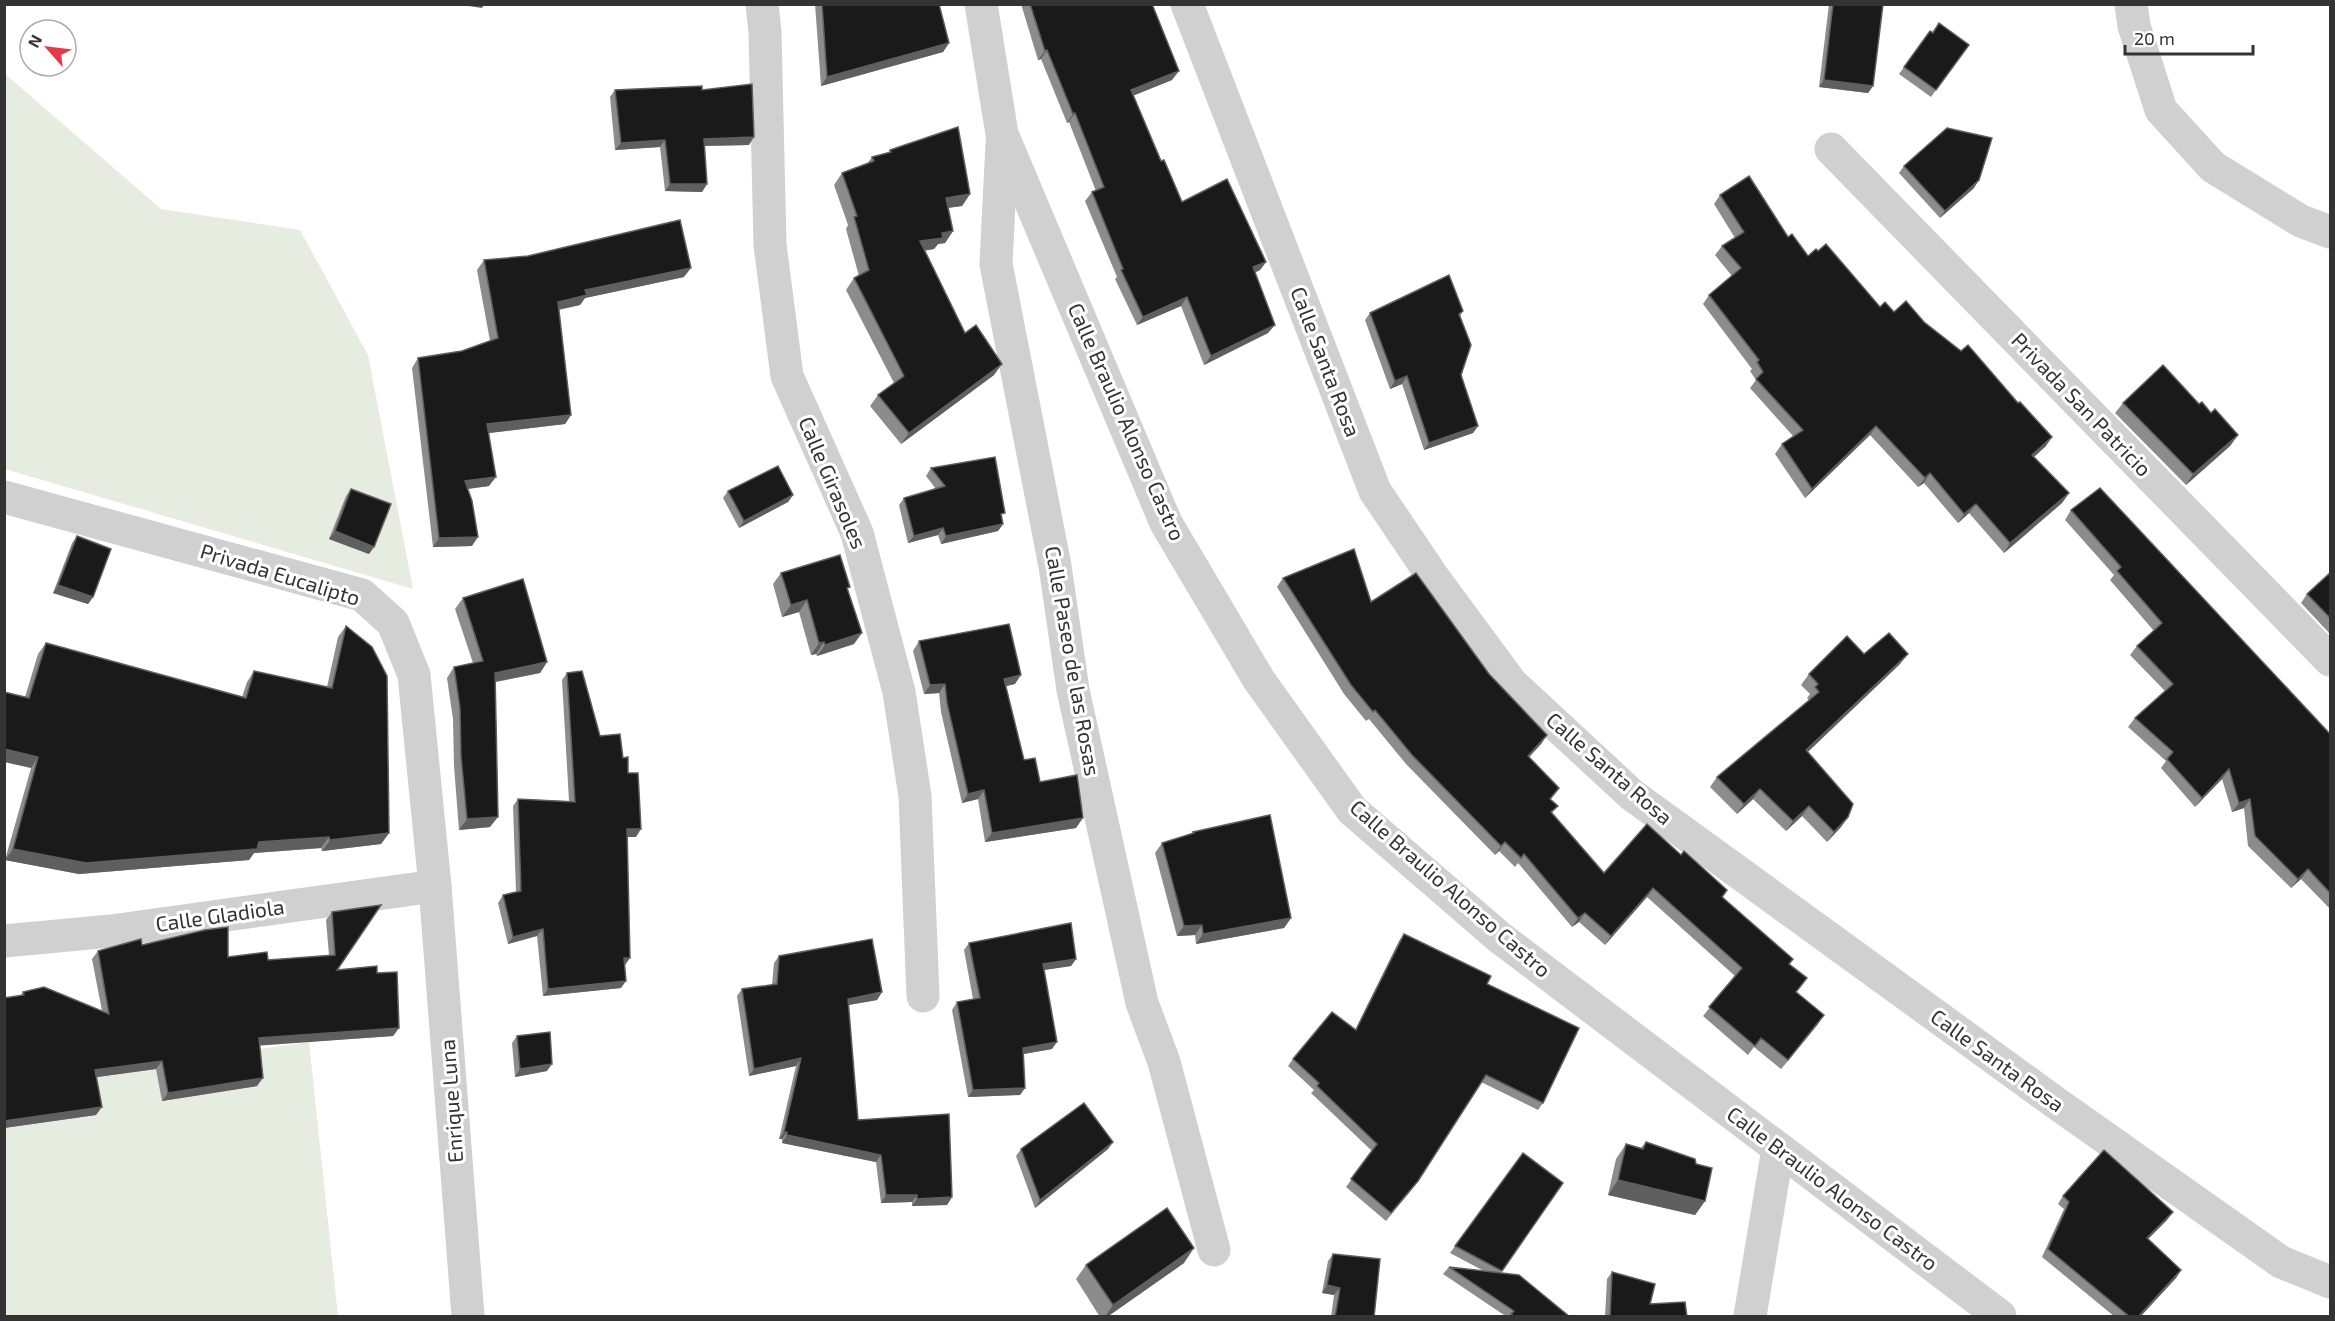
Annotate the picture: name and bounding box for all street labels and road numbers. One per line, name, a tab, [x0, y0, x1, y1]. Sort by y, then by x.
street label: Calle Santa Rosa	[1286, 283, 1366, 440]
street label: Calle Braulio Alonso Castro	[1064, 299, 1191, 544]
street label: Privada San Patricio	[2007, 327, 2157, 481]
street label: Calle Girasoles	[794, 413, 872, 552]
street label: Privada Eucalipto	[197, 537, 363, 610]
street label: Calle Paseo de las Rosas	[1041, 544, 1106, 778]
street label: Calle Santa Rosa	[1542, 706, 1678, 829]
street label: Calle Braulio Alonso Castro	[1346, 794, 1556, 982]
street label: Calle Gladiola	[154, 893, 286, 936]
street label: Calle Santa Rosa	[1926, 1003, 2069, 1117]
street label: Enrique Luna	[434, 1038, 467, 1164]
street label: Calle Braulio Alonso Castro	[1723, 1100, 1943, 1275]

